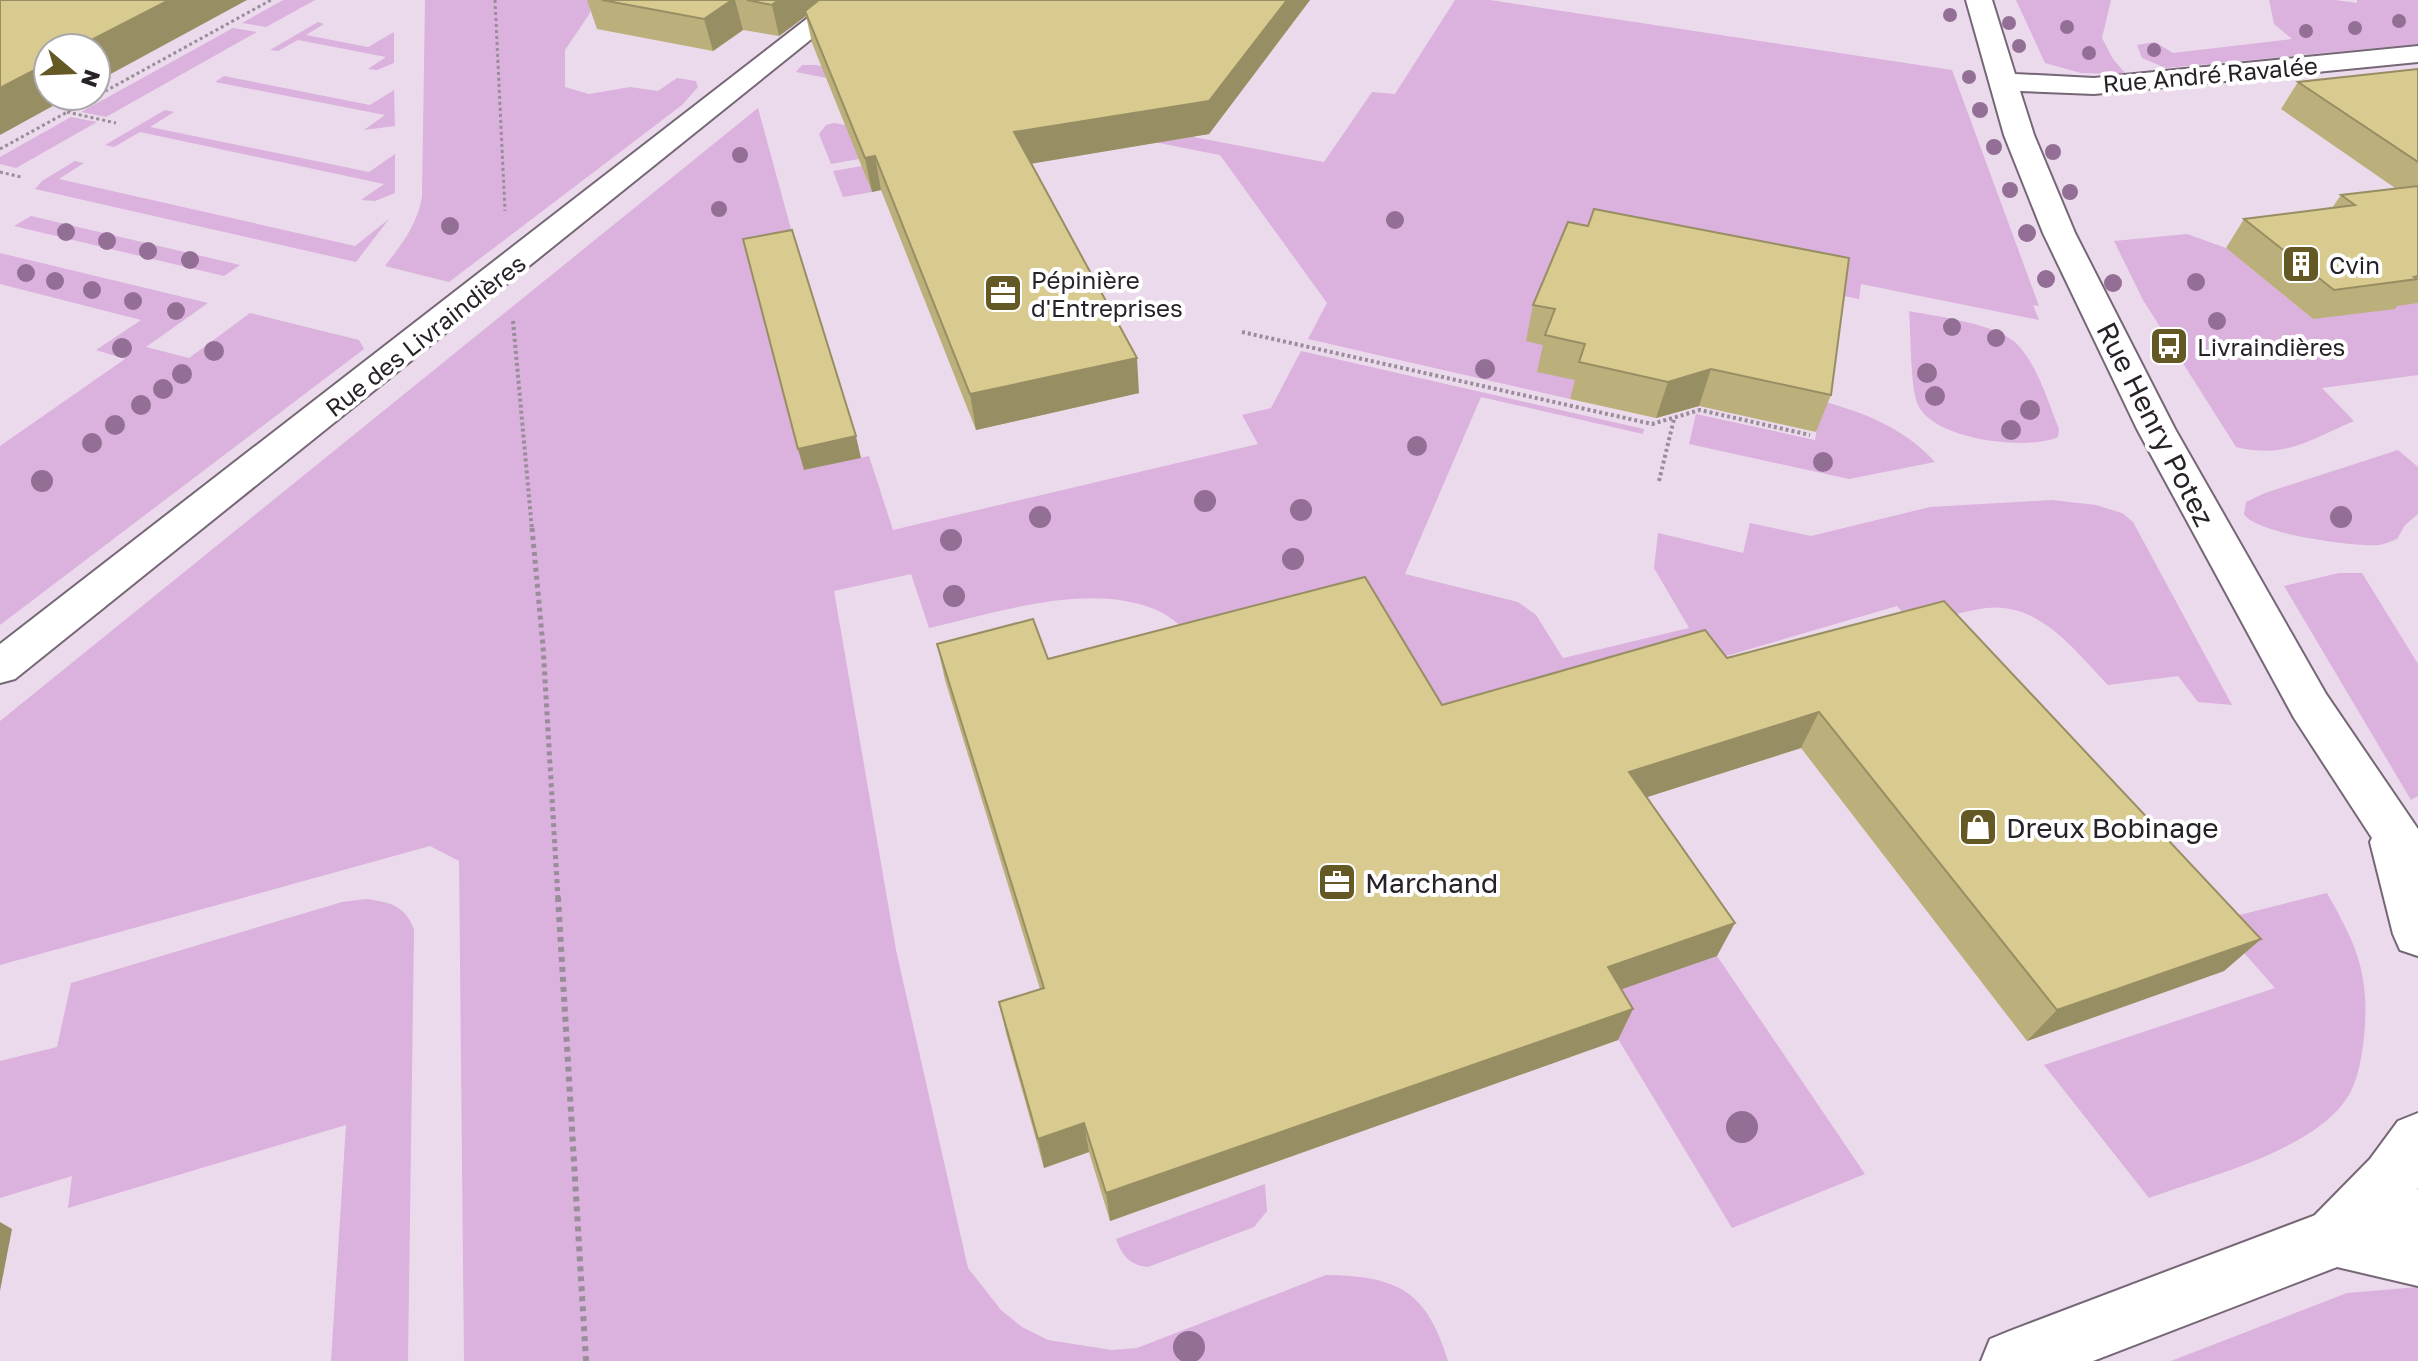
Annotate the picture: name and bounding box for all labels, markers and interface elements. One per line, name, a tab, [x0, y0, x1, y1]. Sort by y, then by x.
north arrow	[32, 32, 112, 112]
street label: Rue André Ravalée	[2101, 50, 2319, 98]
text: N	[76, 66, 107, 91]
building icon: Cvin	[2280, 243, 2322, 285]
street label: Rue des Livraindières	[319, 248, 531, 422]
place label: Cvin	[2329, 250, 2380, 279]
place label: Pépinière d'Entreprises	[1031, 265, 1183, 322]
office icon: Pépinière d'Entreprises	[982, 272, 1024, 314]
street label: Rue Henry Potez	[2090, 317, 2222, 531]
bus stop icon: Livraindières	[2148, 325, 2190, 367]
place label: Livraindières	[2197, 332, 2345, 361]
shop icon: Dreux Bobinage	[1957, 806, 1999, 848]
place label: Dreux Bobinage	[2006, 811, 2219, 844]
office icon: Marchand	[1316, 861, 1358, 903]
place label: Marchand	[1365, 866, 1498, 899]

